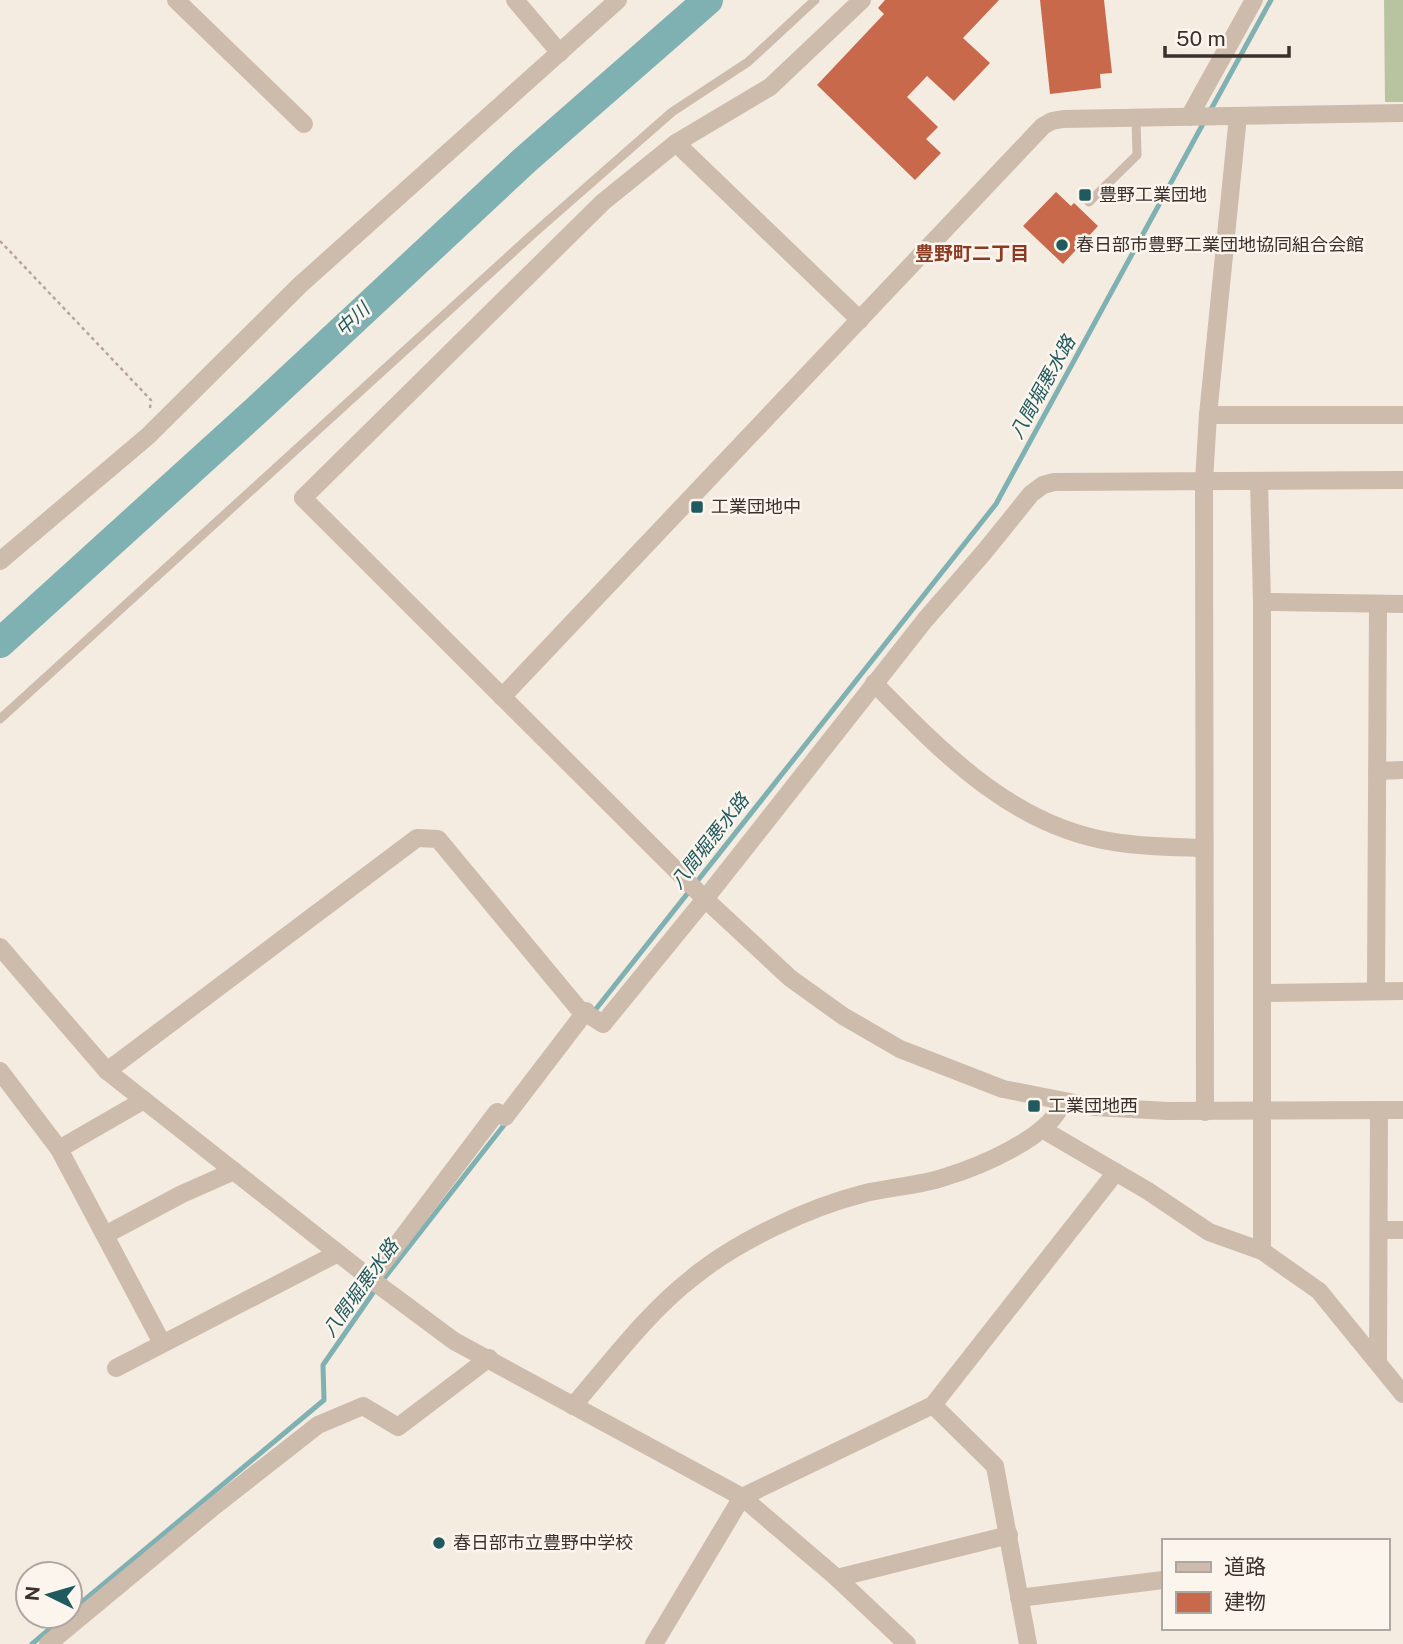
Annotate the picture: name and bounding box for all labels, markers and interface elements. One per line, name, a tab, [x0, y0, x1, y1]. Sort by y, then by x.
scale bar	[1165, 14, 1289, 58]
text: 50 m	[1176, 26, 1226, 51]
place label: 豊野工業団地	[1099, 184, 1207, 205]
marker: 豊野工業団地	[1077, 187, 1093, 203]
place label: 春日部市豊野工業団地協同組合会館	[1076, 234, 1364, 255]
marker: 春日部市豊野工業団地協同組合会館	[1054, 237, 1070, 253]
district label: 豊野町二丁目	[915, 242, 1029, 264]
water label: 中川	[331, 297, 375, 340]
water label: 八間堀悪水路	[1005, 330, 1080, 442]
place label: 工業団地中	[711, 496, 801, 517]
marker: 工業団地中	[689, 499, 705, 515]
water label: 八間堀悪水路	[665, 788, 754, 893]
place label: 工業団地西	[1048, 1095, 1138, 1116]
marker: 工業団地西	[1026, 1098, 1042, 1114]
water label: 八間堀悪水路	[318, 1234, 404, 1341]
place label: 春日部市立豊野中学校	[453, 1532, 633, 1553]
marker: 春日部市立豊野中学校	[431, 1535, 447, 1551]
legend	[1162, 1539, 1389, 1630]
text: 道路	[1224, 1554, 1266, 1579]
north arrow	[14, 1560, 84, 1630]
text: N	[20, 1585, 44, 1602]
text: 建物	[1224, 1589, 1266, 1614]

